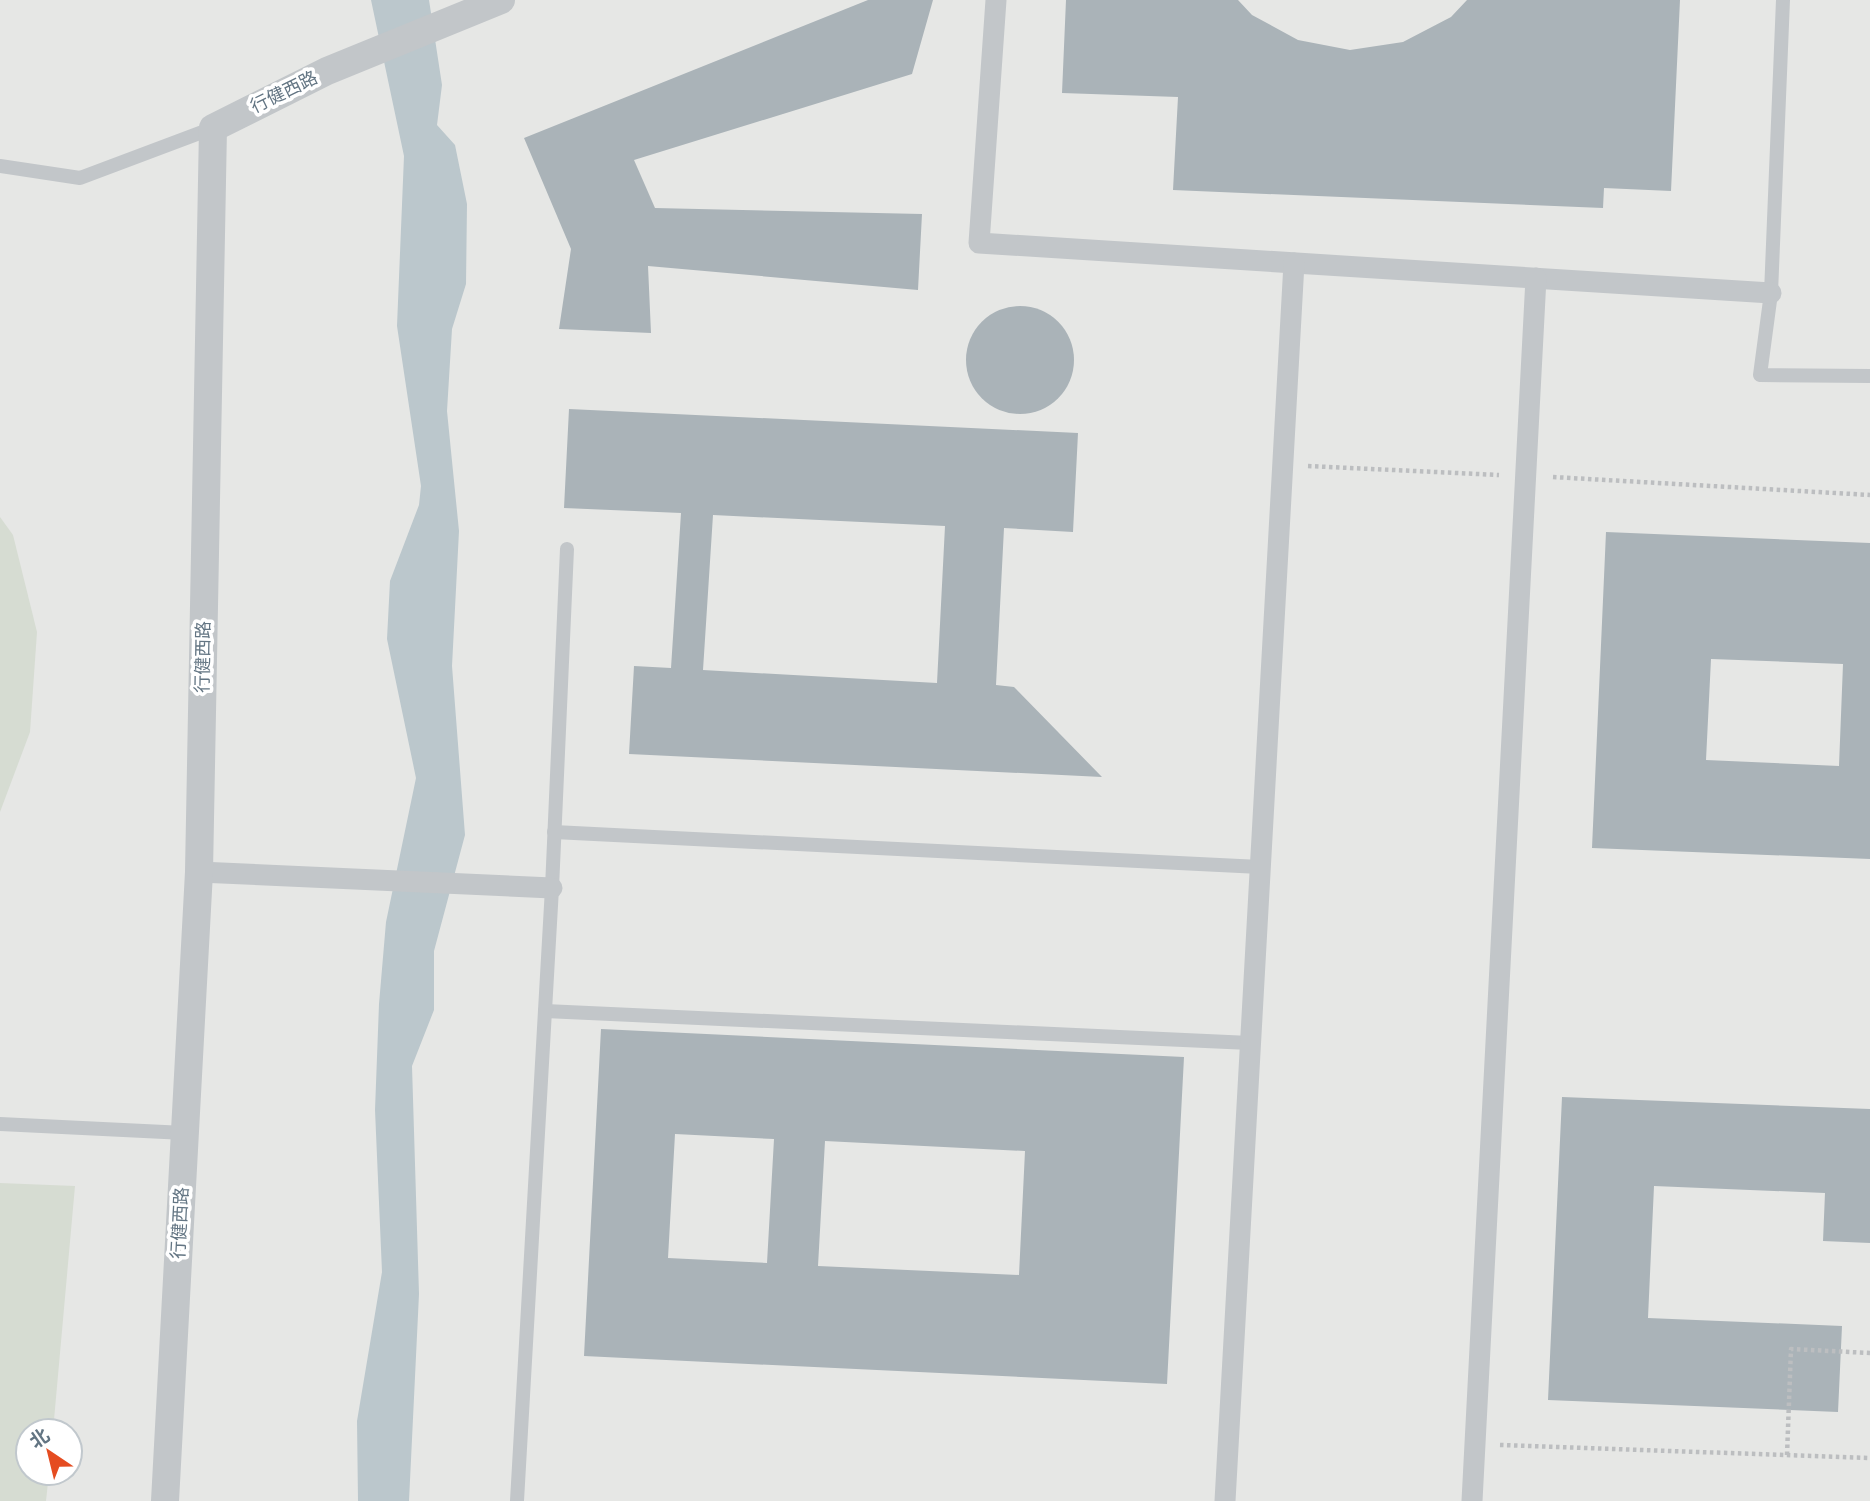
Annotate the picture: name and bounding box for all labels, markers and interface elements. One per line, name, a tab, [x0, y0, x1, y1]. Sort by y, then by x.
street label: 行健西路	[246, 65, 322, 119]
street label: 行健西路	[190, 621, 216, 693]
street label: 行健西路	[166, 1186, 194, 1260]
north arrow	[14, 1417, 84, 1487]
text: 北	[25, 1423, 54, 1454]

